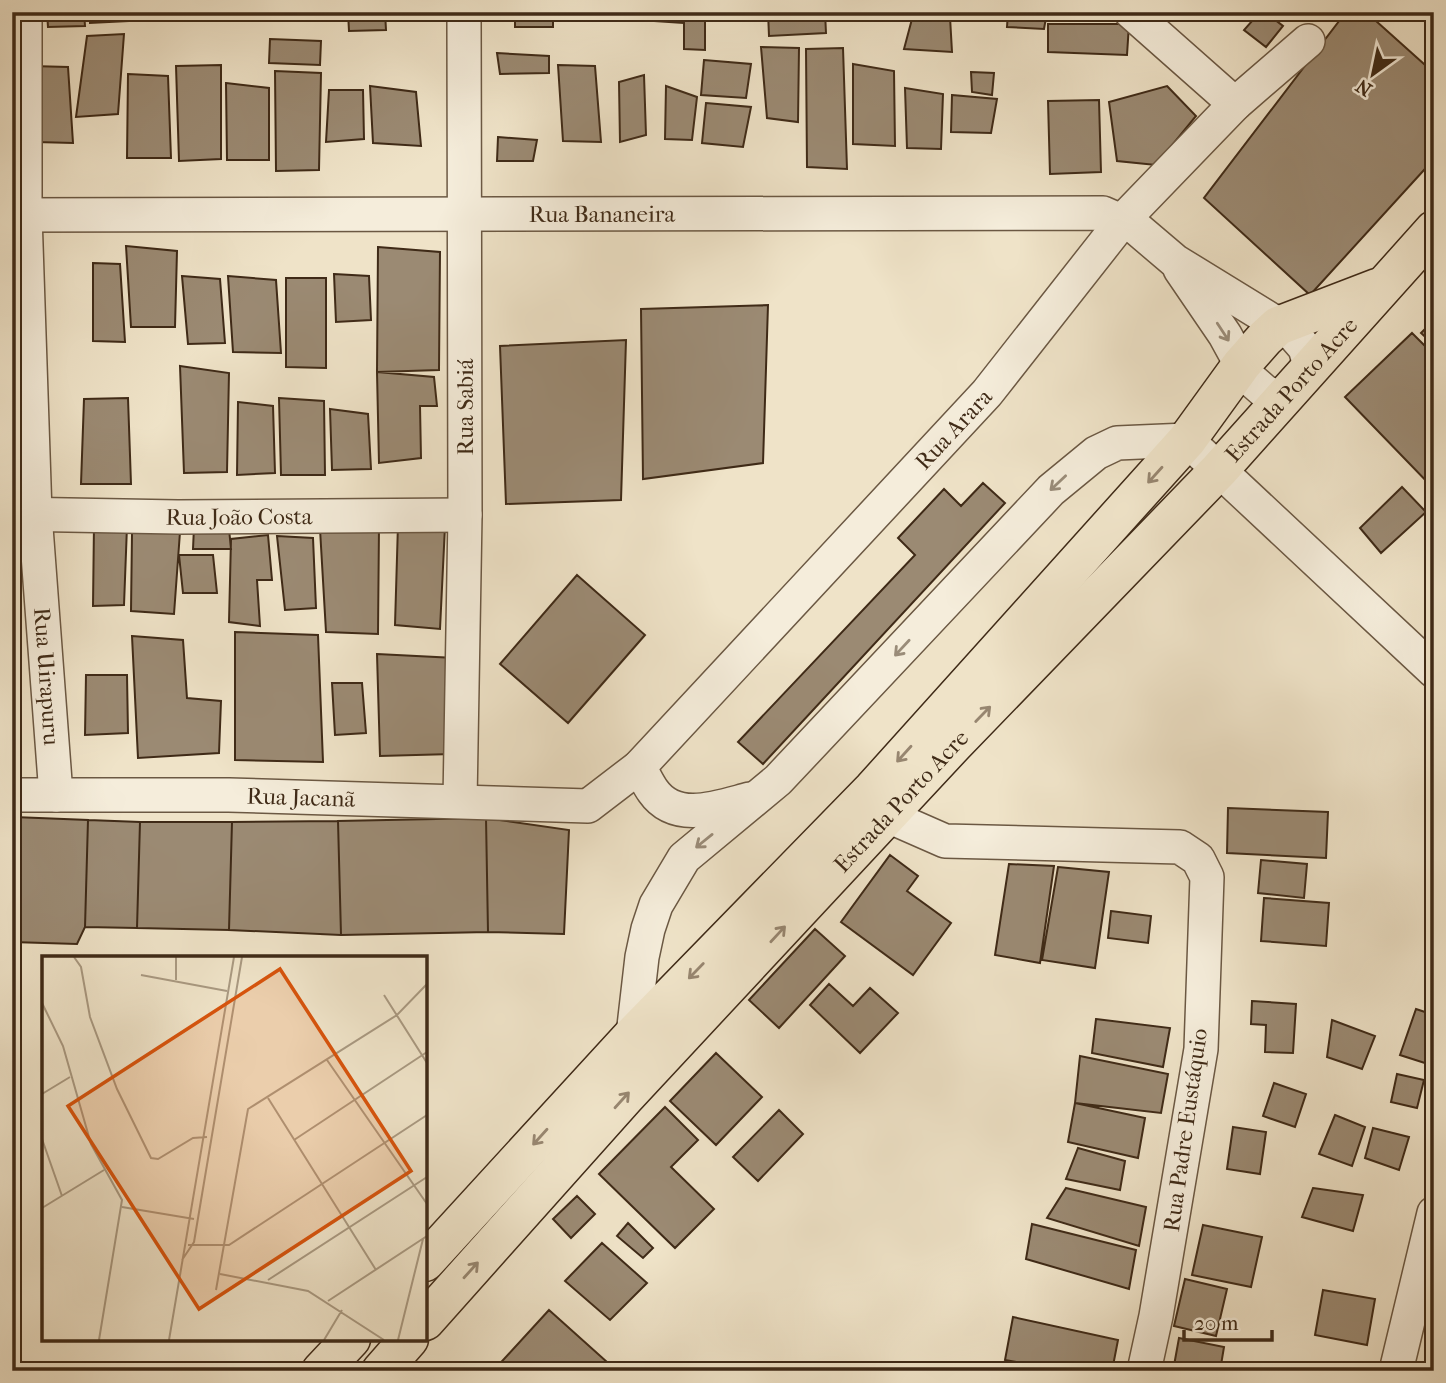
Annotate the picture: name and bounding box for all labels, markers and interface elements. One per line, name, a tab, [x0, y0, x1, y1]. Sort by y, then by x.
north arrow	[1338, 38, 1408, 108]
text: N	[1352, 74, 1376, 101]
street label: Rua Bananeira	[529, 201, 676, 228]
street label: Estrada Porto Acre	[1220, 312, 1363, 468]
one-way arrow	[1216, 322, 1230, 341]
street label: Rua Sabiá	[452, 358, 479, 455]
street label: Rua Arara	[910, 383, 998, 475]
one-way arrow	[1147, 466, 1163, 484]
one-way arrow	[1050, 475, 1067, 492]
street label: Rua João Costa	[165, 503, 313, 531]
street label: Rua Uirapuru	[28, 606, 65, 746]
one-way arrow	[894, 639, 911, 657]
one-way arrow	[974, 706, 991, 723]
street label: Estrada Porto Acre	[828, 724, 974, 878]
one-way arrow	[896, 745, 913, 762]
street label: Rua Jacanã	[246, 783, 356, 813]
one-way arrow	[696, 833, 714, 849]
one-way arrow	[769, 926, 786, 943]
inset map	[42, 956, 427, 1341]
one-way arrow	[687, 962, 704, 979]
street label: Rua Padre Eustáquio	[1158, 1027, 1213, 1234]
one-way arrow	[614, 1091, 630, 1109]
one-way arrow	[532, 1128, 549, 1145]
one-way arrow	[463, 1261, 479, 1279]
scale bar	[1184, 1299, 1271, 1343]
text: 20 m	[1194, 1311, 1239, 1335]

